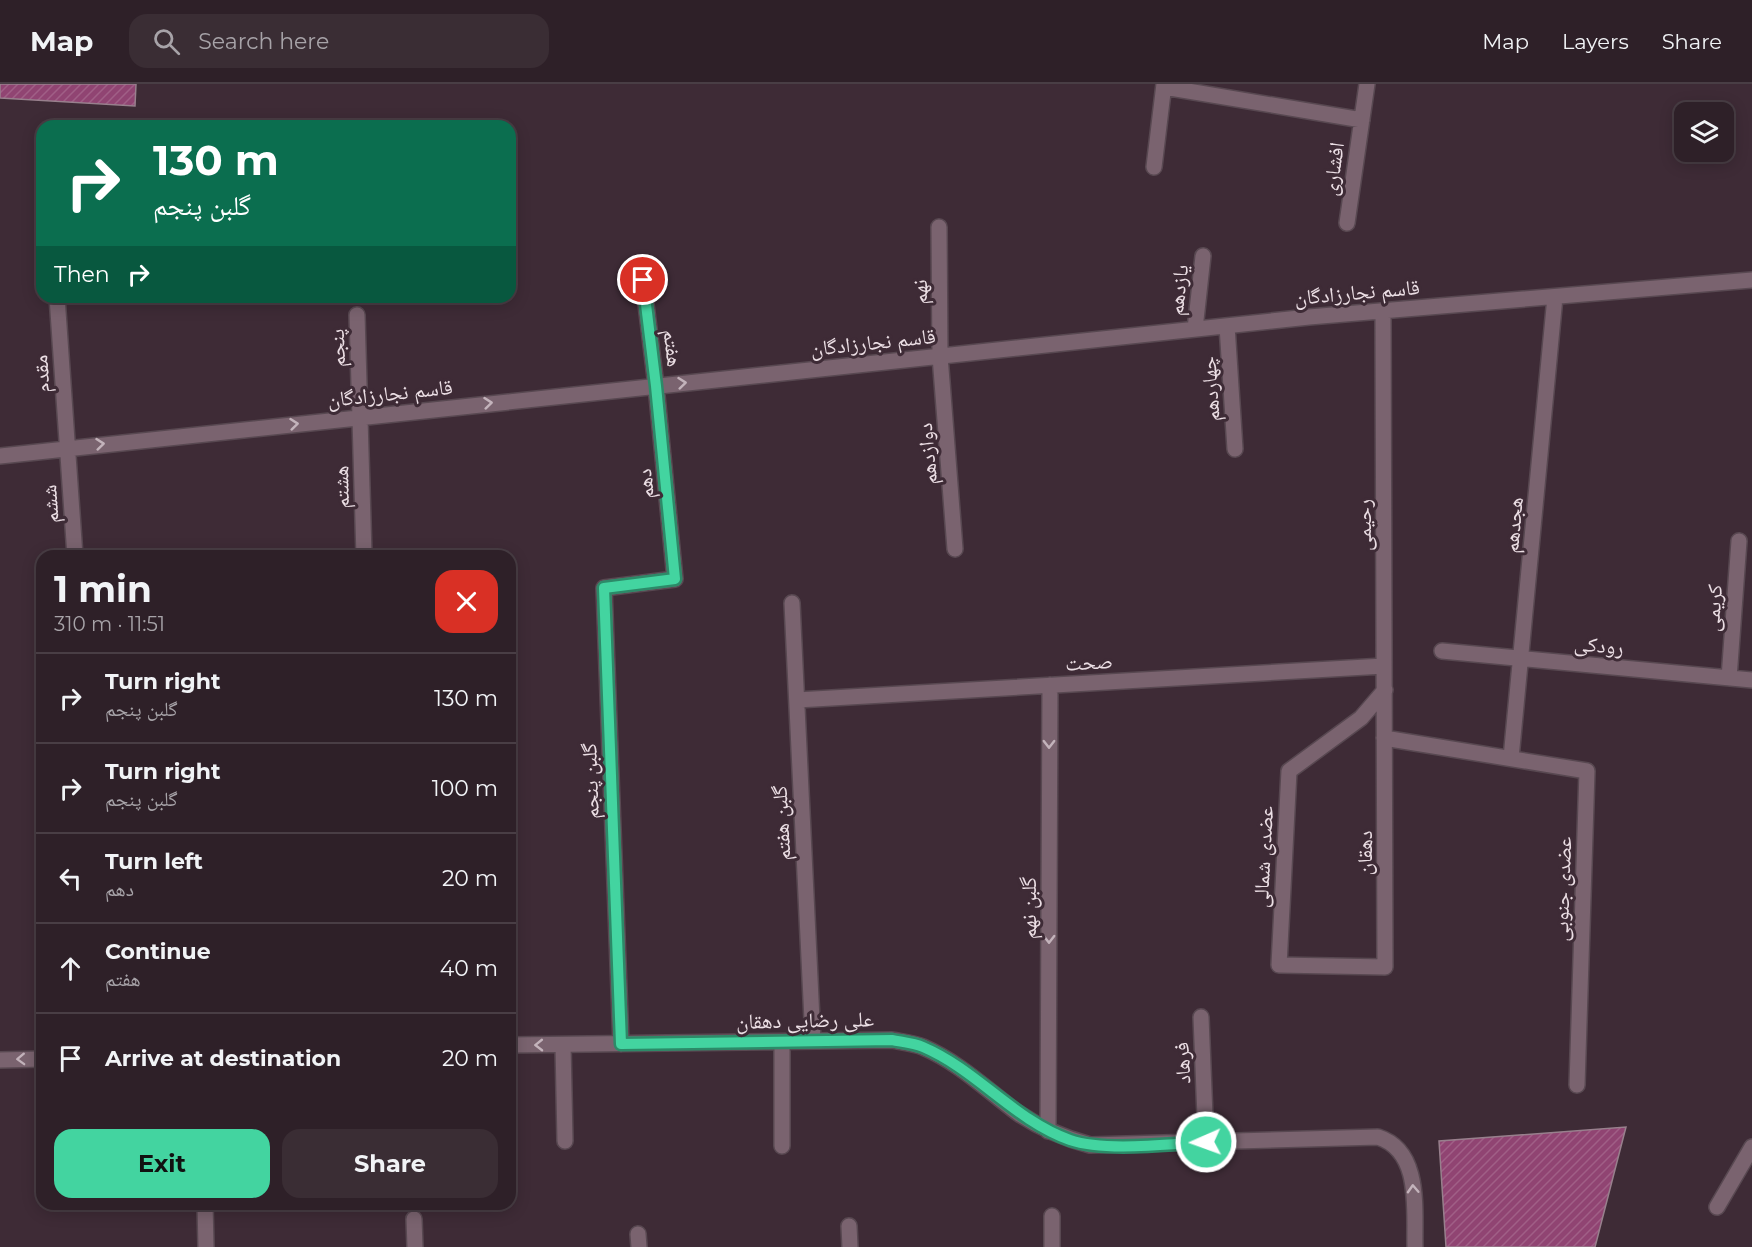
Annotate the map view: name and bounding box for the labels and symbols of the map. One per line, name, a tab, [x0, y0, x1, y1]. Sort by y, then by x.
street label: افشاری	[1317, 140, 1349, 198]
pin	[617, 254, 668, 305]
street label: یازدهم	[1163, 263, 1195, 317]
street label: قاسم نجارزادگان	[1293, 274, 1421, 312]
street label: نهم	[907, 280, 934, 304]
street label: قاسم نجارزادگان	[809, 323, 937, 363]
street label: پنجم	[324, 328, 352, 368]
street label: هفتم	[656, 328, 688, 368]
street label: مقدم	[27, 354, 57, 394]
street label: چهاردهم	[1195, 355, 1227, 422]
street label: قاسم نجارزادگان	[326, 374, 454, 414]
one-way arrow	[677, 377, 686, 390]
one-way arrow	[483, 397, 492, 410]
one-way arrow	[289, 418, 298, 431]
street label: دوازدهم	[912, 422, 944, 486]
one-way arrow	[95, 438, 104, 451]
street label: هشتم	[328, 465, 356, 509]
street label: دهم	[631, 467, 661, 500]
street label: ششم	[36, 484, 66, 524]
street label: هجدهم	[1498, 496, 1530, 554]
street label: رحیمی	[1351, 499, 1377, 551]
street label: کریمی	[1699, 583, 1728, 633]
street label: رودکی	[1573, 630, 1625, 661]
street label: صحت	[1065, 648, 1113, 676]
one-way arrow	[1043, 739, 1055, 748]
street label: گلبن پنجم	[576, 742, 606, 820]
street label: گلبن هفتم	[767, 784, 797, 861]
street label: عضدی شمالی	[1248, 805, 1279, 909]
street label: دهقان	[1352, 830, 1377, 876]
street label: عضدی جنوبی	[1548, 836, 1577, 942]
street label: گلبن نهم	[1016, 876, 1043, 939]
one-way arrow	[1043, 934, 1055, 943]
street label: علی رضایی دهقان	[736, 1006, 875, 1035]
one-way arrow	[535, 1039, 544, 1051]
street label: فرهاد	[1168, 1041, 1196, 1085]
one-way arrow	[16, 1053, 25, 1066]
position arrow	[1174, 1110, 1238, 1174]
one-way arrow	[1406, 1184, 1419, 1193]

